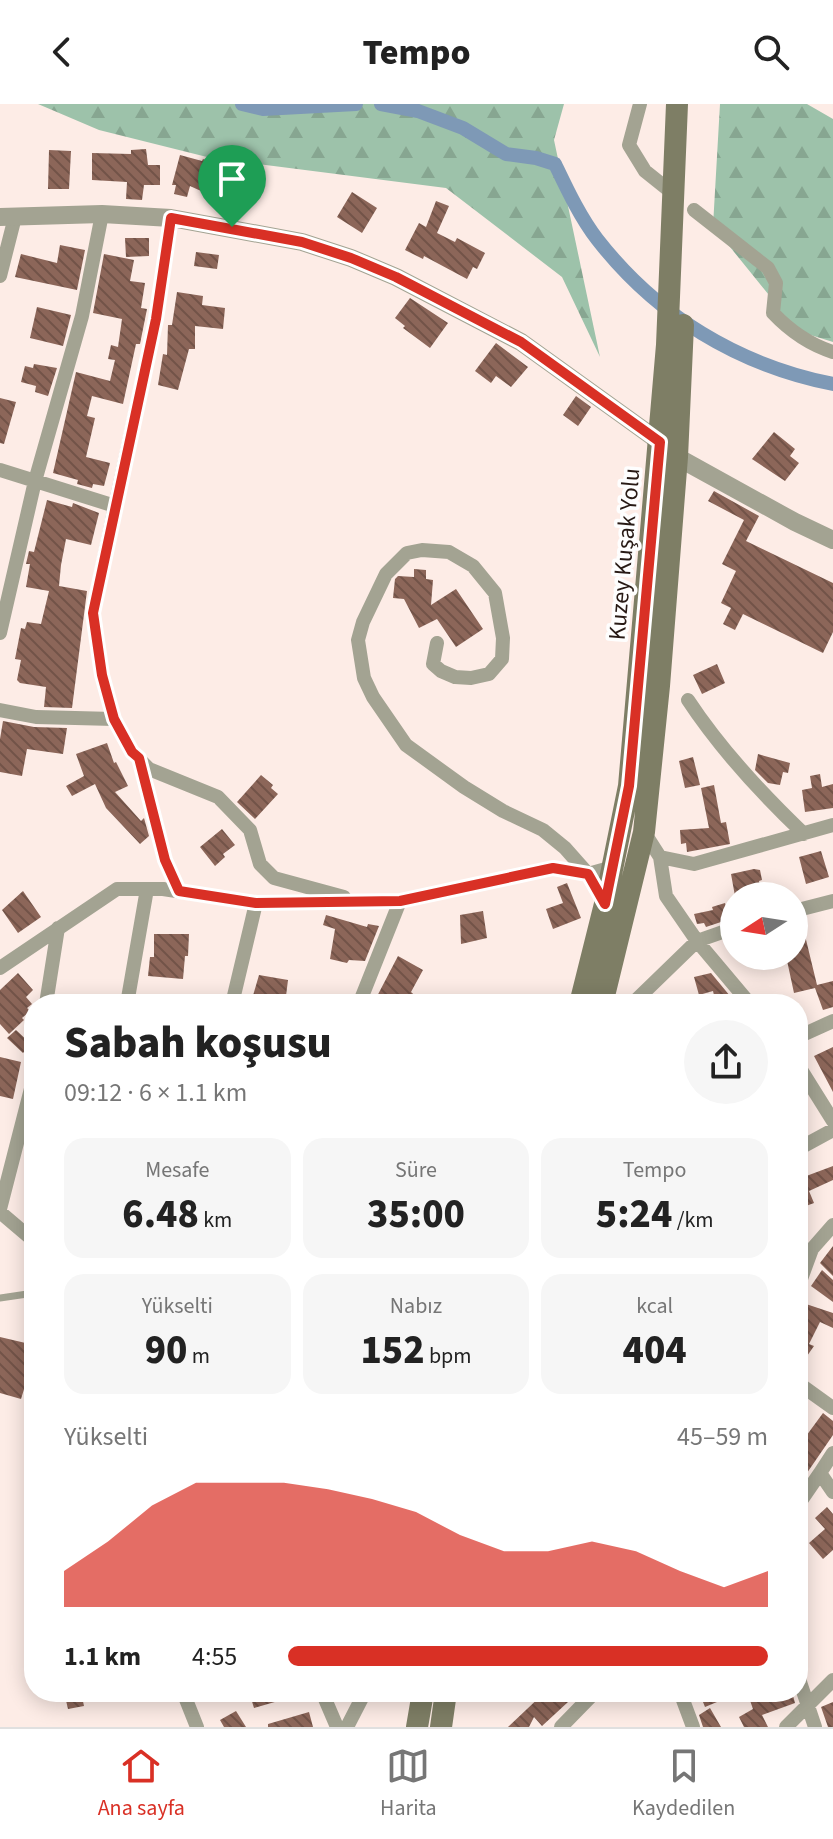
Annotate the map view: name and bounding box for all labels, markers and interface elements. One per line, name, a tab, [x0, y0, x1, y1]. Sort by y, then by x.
text: Tempo	[362, 27, 471, 78]
icon: back	[40, 30, 84, 74]
icon: search	[749, 30, 793, 74]
pin	[198, 145, 266, 227]
icon: arrive	[210, 157, 254, 201]
street label: Kuzey Kuşak Yolu	[600, 466, 649, 642]
north arrow	[720, 882, 808, 970]
map controls	[720, 882, 808, 970]
text: Sabah koşusu	[64, 1012, 332, 1075]
button: share	[684, 1020, 768, 1104]
text: 09:12 · 6 × 1.1 km	[64, 1074, 247, 1111]
text: Mesafe	[145, 1154, 210, 1186]
text: Süre	[395, 1154, 437, 1186]
text: Tempo	[623, 1154, 686, 1186]
text: 6.48	[122, 1186, 199, 1243]
text: 35:00	[367, 1186, 465, 1243]
text: 5:24	[596, 1186, 672, 1243]
text: km	[199, 1204, 232, 1236]
text: /km	[672, 1204, 714, 1236]
text: Yükselti	[142, 1290, 213, 1322]
text: Nabız	[390, 1290, 442, 1322]
text: kcal	[636, 1290, 673, 1322]
text: 90	[145, 1322, 187, 1379]
text: 152	[360, 1322, 425, 1379]
text: 404	[623, 1322, 687, 1379]
text: m	[187, 1340, 210, 1372]
text: bpm	[425, 1340, 472, 1372]
text: Yükselti	[64, 1418, 148, 1455]
text: 45–59 m	[677, 1418, 768, 1455]
text: 1.1 km	[64, 1638, 141, 1675]
text: 4:55	[192, 1638, 237, 1675]
tab: Ana sayfa	[98, 1744, 185, 1824]
tab: Harita	[380, 1744, 437, 1824]
tab: Kaydedilen	[632, 1744, 735, 1824]

